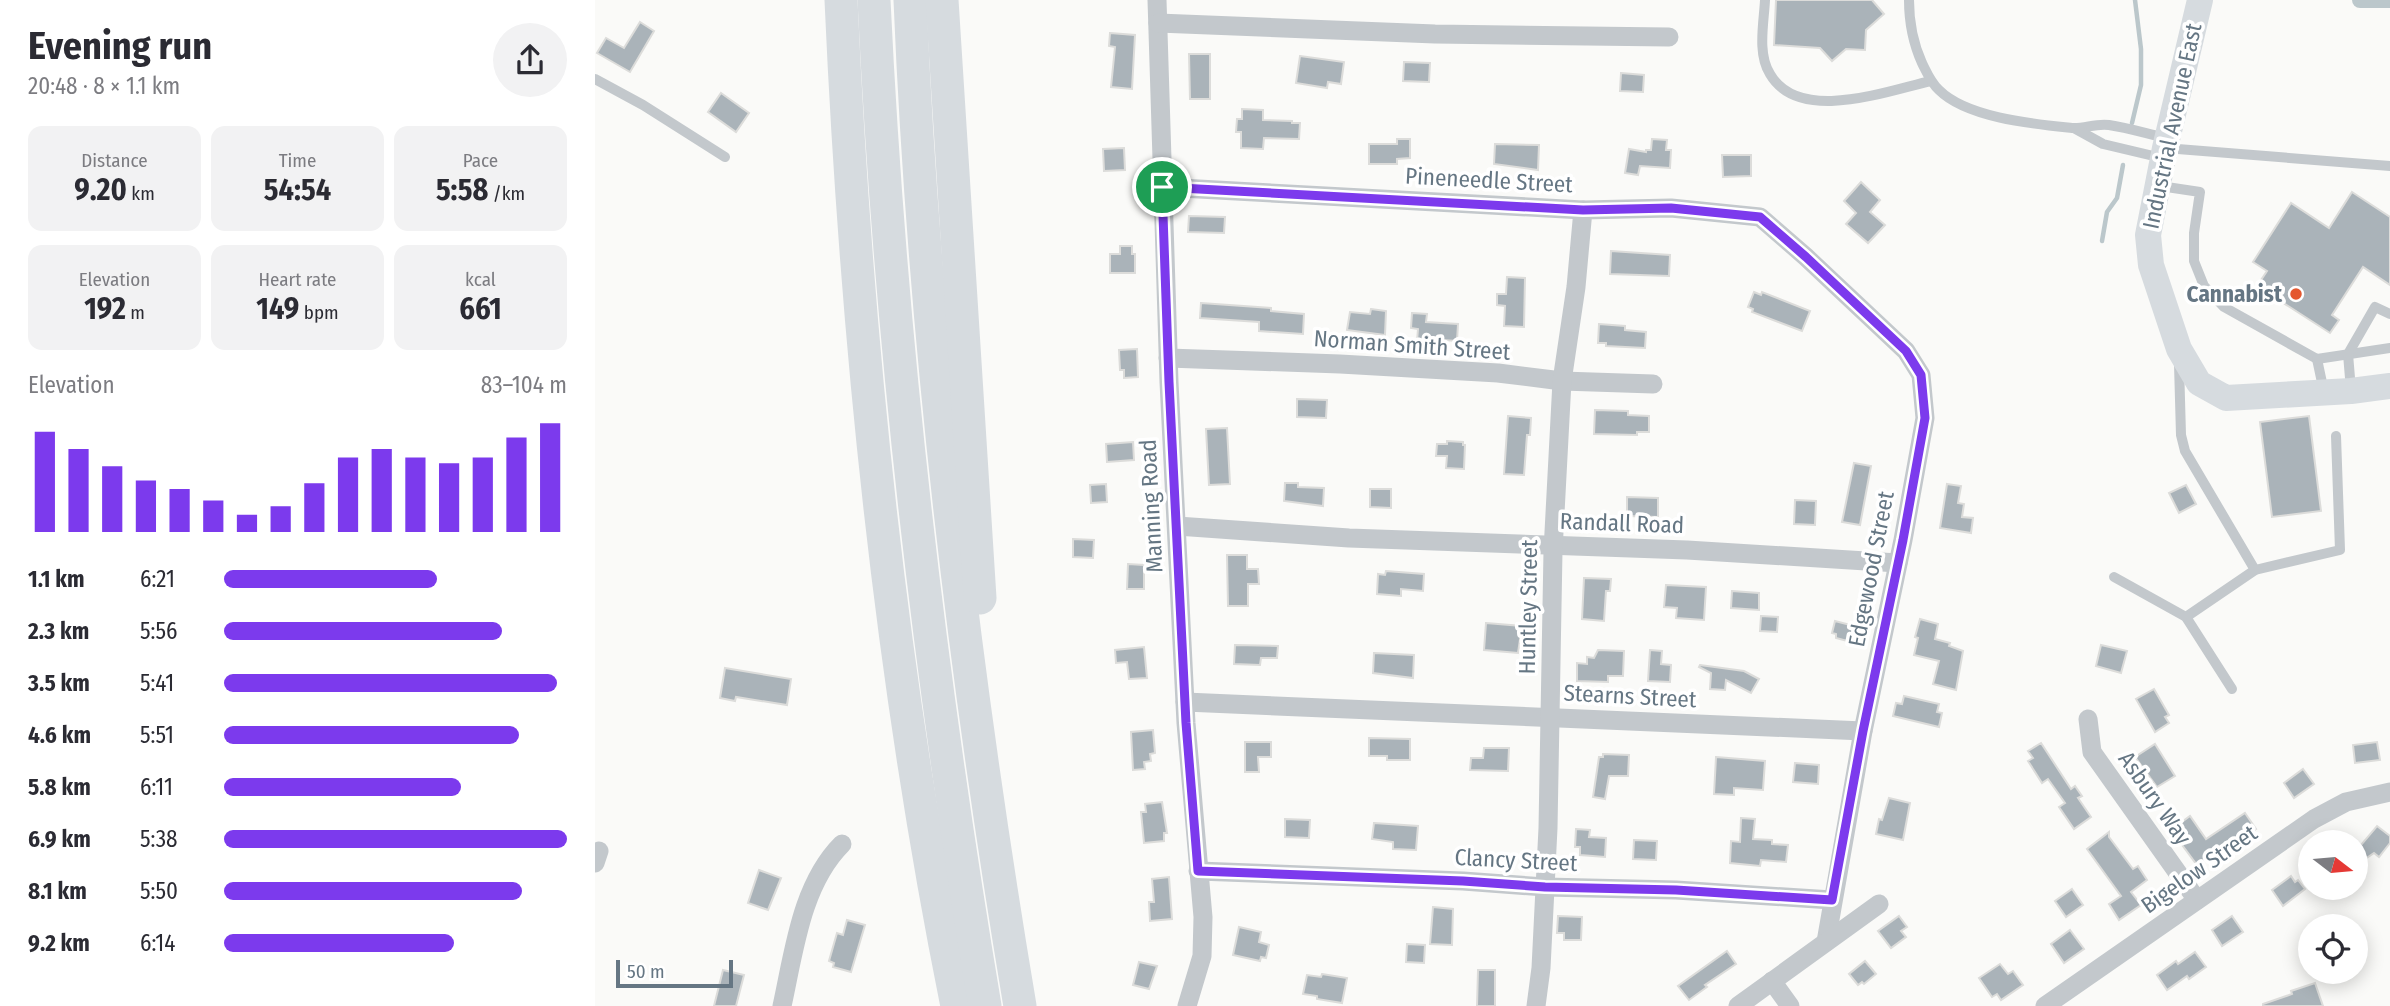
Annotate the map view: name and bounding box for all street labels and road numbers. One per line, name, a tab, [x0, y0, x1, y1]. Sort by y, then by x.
street label: Industrial Avenue East	[2137, 20, 2208, 231]
street label: Pineneedle Street	[1404, 162, 1574, 198]
street label: Norman Smith Street	[1313, 324, 1512, 366]
street label: Manning Road	[1134, 439, 1168, 573]
street label: Edgewood Street	[1842, 488, 1900, 649]
street label: Randall Road	[1559, 507, 1685, 539]
street label: Huntley Street	[1513, 539, 1543, 675]
street label: Stearns Street	[1563, 679, 1698, 713]
street label: Asbury Way	[2113, 746, 2198, 851]
street label: Bigelow Street	[2136, 818, 2263, 919]
street label: Clancy Street	[1454, 843, 1579, 877]

